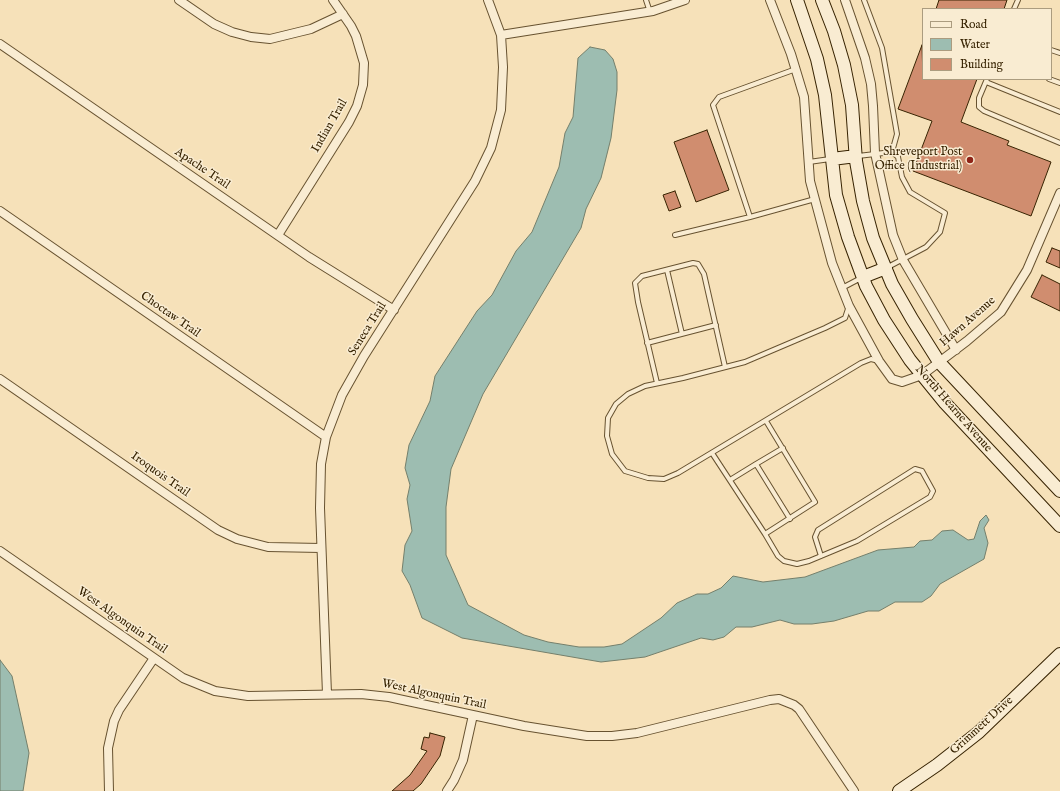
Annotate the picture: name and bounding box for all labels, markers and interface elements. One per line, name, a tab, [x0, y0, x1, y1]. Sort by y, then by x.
legend	[922, 8, 1052, 80]
text: Road	[960, 17, 987, 32]
text: Water	[960, 37, 990, 52]
text: Building	[960, 57, 1003, 72]
street label: Indian Trail	[309, 97, 351, 155]
street label: Apache Trail	[172, 145, 232, 193]
place label: Shreveport Post Office (Industrial)	[875, 146, 962, 174]
marker: Shreveport Post Office (Industrial)	[965, 155, 975, 165]
street label: Choctaw Trail	[137, 289, 203, 341]
street label: Hawn Avenue	[937, 294, 999, 350]
street label: Seneca Trail	[346, 300, 390, 358]
street label: North Hearne Avenue	[911, 363, 995, 455]
street label: Iroquois Trail	[128, 449, 192, 501]
street label: West Algonquin Trail	[74, 585, 170, 657]
street label: West Algonquin Trail	[381, 677, 487, 713]
street label: Grimmett Drive	[947, 694, 1017, 758]

